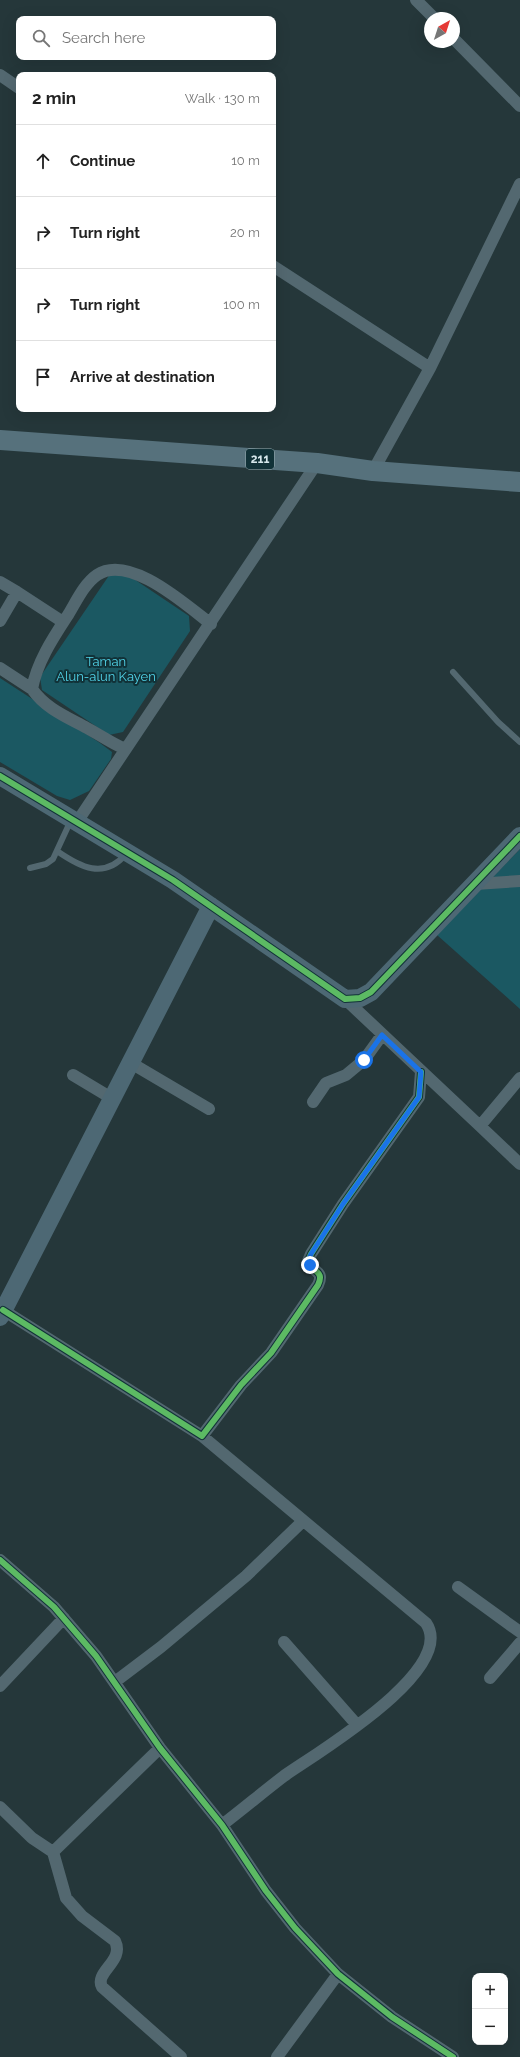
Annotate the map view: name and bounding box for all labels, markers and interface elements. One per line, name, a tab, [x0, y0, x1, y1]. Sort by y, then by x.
north arrow	[424, 12, 460, 48]
search box	[16, 16, 276, 60]
icon: search	[30, 27, 52, 49]
text: Search here	[62, 29, 145, 47]
text: 2 min	[32, 88, 76, 108]
text: Walk · 130 m	[185, 91, 260, 106]
icon: ahead	[32, 150, 54, 172]
text: Continue	[70, 152, 135, 170]
text: 10 m	[231, 153, 260, 168]
icon: right	[32, 222, 54, 244]
text: Turn right	[70, 224, 140, 242]
text: 20 m	[230, 225, 260, 240]
icon: right	[32, 294, 54, 316]
text: Turn right	[70, 296, 140, 314]
text: 100 m	[223, 297, 260, 312]
icon: arrive	[32, 366, 54, 388]
text: Arrive at destination	[70, 368, 215, 386]
road number: 211	[246, 449, 274, 469]
park label: Taman Alun-alun Kayen	[56, 654, 156, 684]
route start	[355, 1051, 373, 1069]
route end	[301, 1256, 319, 1274]
map controls	[472, 1973, 508, 2045]
button: +	[472, 1973, 508, 2009]
button: −	[472, 2009, 508, 2045]

